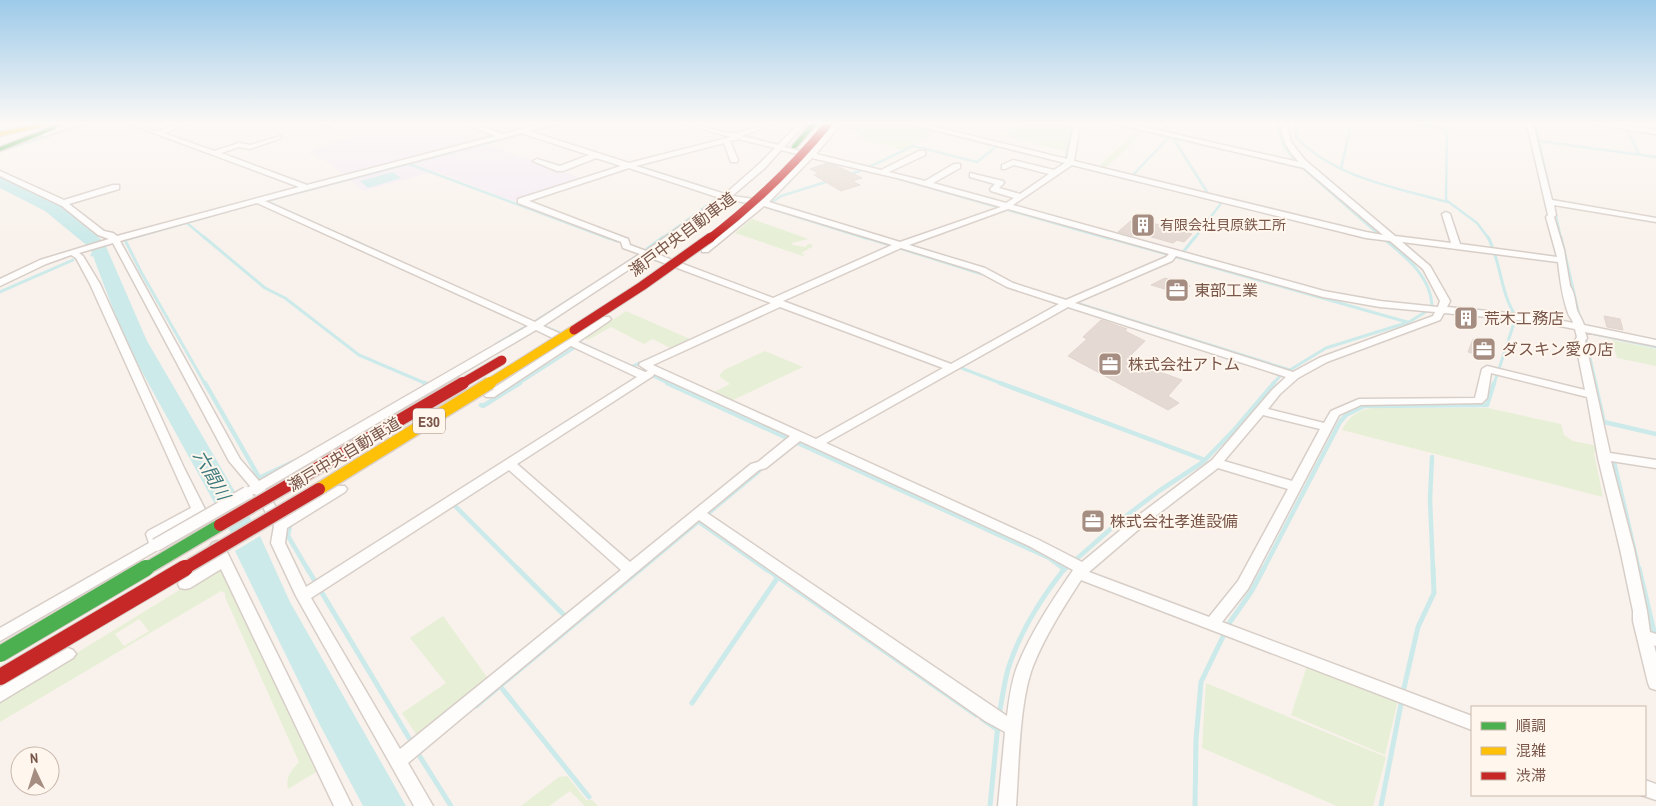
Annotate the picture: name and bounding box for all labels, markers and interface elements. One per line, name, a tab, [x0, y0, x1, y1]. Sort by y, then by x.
street label: 瀬戸中央自動車道	[624, 187, 740, 281]
building icon: 有限会社貝原鉄工所	[1130, 212, 1156, 238]
place label: 有限会社貝原鉄工所	[1160, 216, 1286, 234]
office icon: 東部工業	[1164, 277, 1190, 303]
place label: 東部工業	[1194, 279, 1258, 301]
building icon: 荒木工務店	[1453, 305, 1479, 331]
place label: 荒木工務店	[1484, 307, 1564, 329]
office icon: ダスキン愛の店	[1471, 336, 1497, 362]
place label: ダスキン愛の店	[1502, 338, 1614, 360]
office icon: 株式会社アトム	[1097, 351, 1123, 377]
place label: 株式会社アトム	[1128, 353, 1240, 375]
road number: E30	[413, 408, 445, 434]
street label: 瀬戸中央自動車道	[283, 412, 405, 496]
water label: 六間川	[188, 445, 237, 506]
office icon: 株式会社孝進設備	[1080, 508, 1106, 534]
place label: 株式会社孝進設備	[1110, 510, 1238, 532]
legend	[1471, 706, 1646, 796]
text: 順調	[1516, 715, 1546, 736]
text: 混雑	[1516, 740, 1546, 761]
north arrow	[10, 746, 60, 796]
text: N	[29, 749, 39, 767]
text: 渋滞	[1516, 765, 1546, 786]

